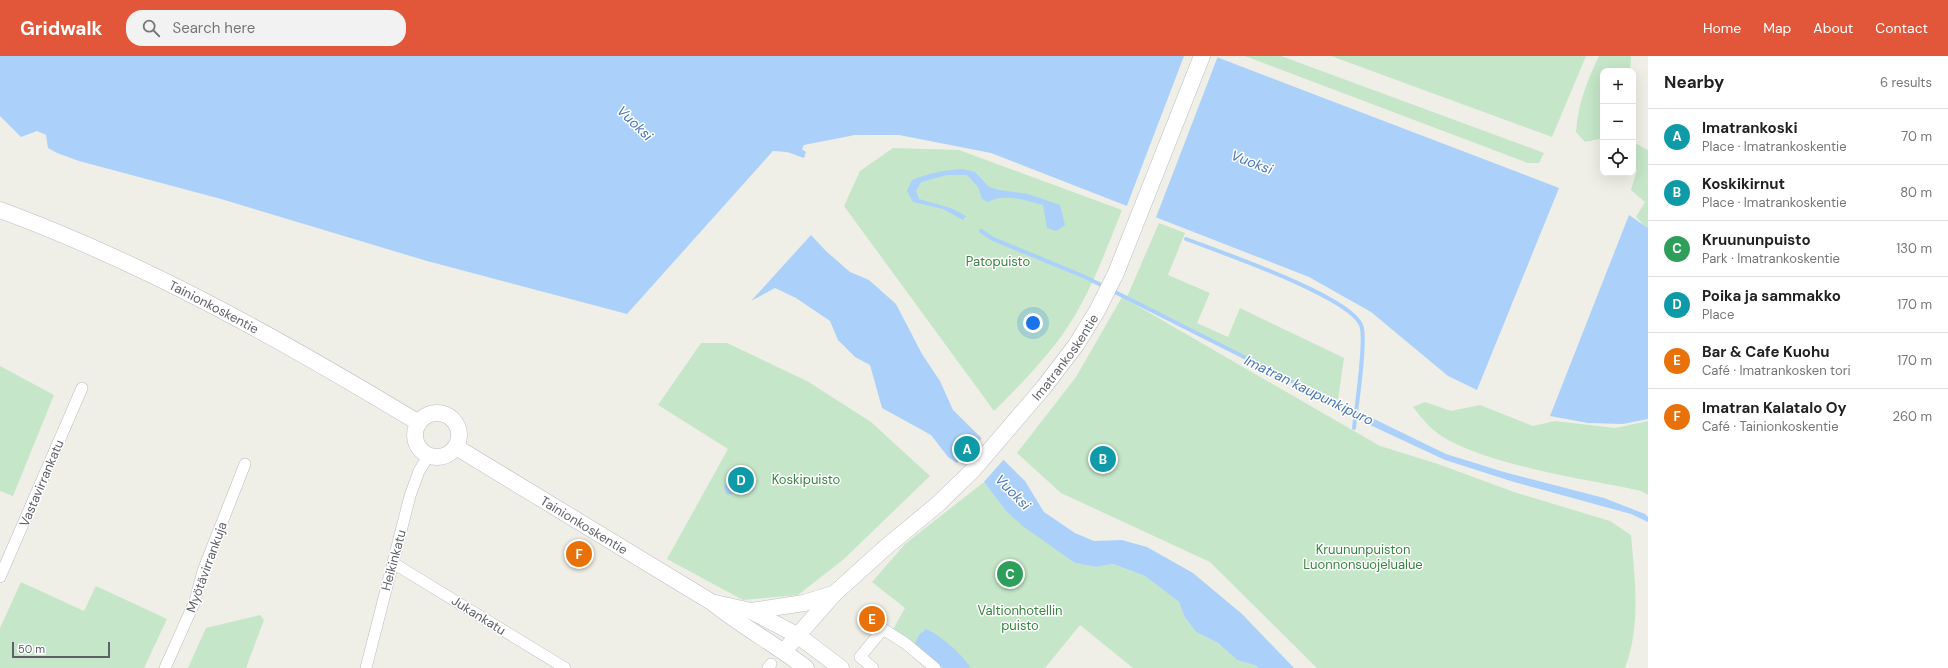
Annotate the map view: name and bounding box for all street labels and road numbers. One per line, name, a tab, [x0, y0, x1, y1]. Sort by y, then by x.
street label: Tainionkoskentie	[166, 277, 262, 338]
street label: Imatrankoskentie	[1028, 311, 1102, 404]
street label: Vastavirrankatu	[15, 437, 68, 529]
street label: Tainionkoskentie	[537, 492, 631, 558]
street label: Myötävirrankuja	[182, 519, 231, 615]
street label: Heikinkatu	[377, 528, 410, 592]
street label: Jukankatu	[448, 592, 509, 639]

